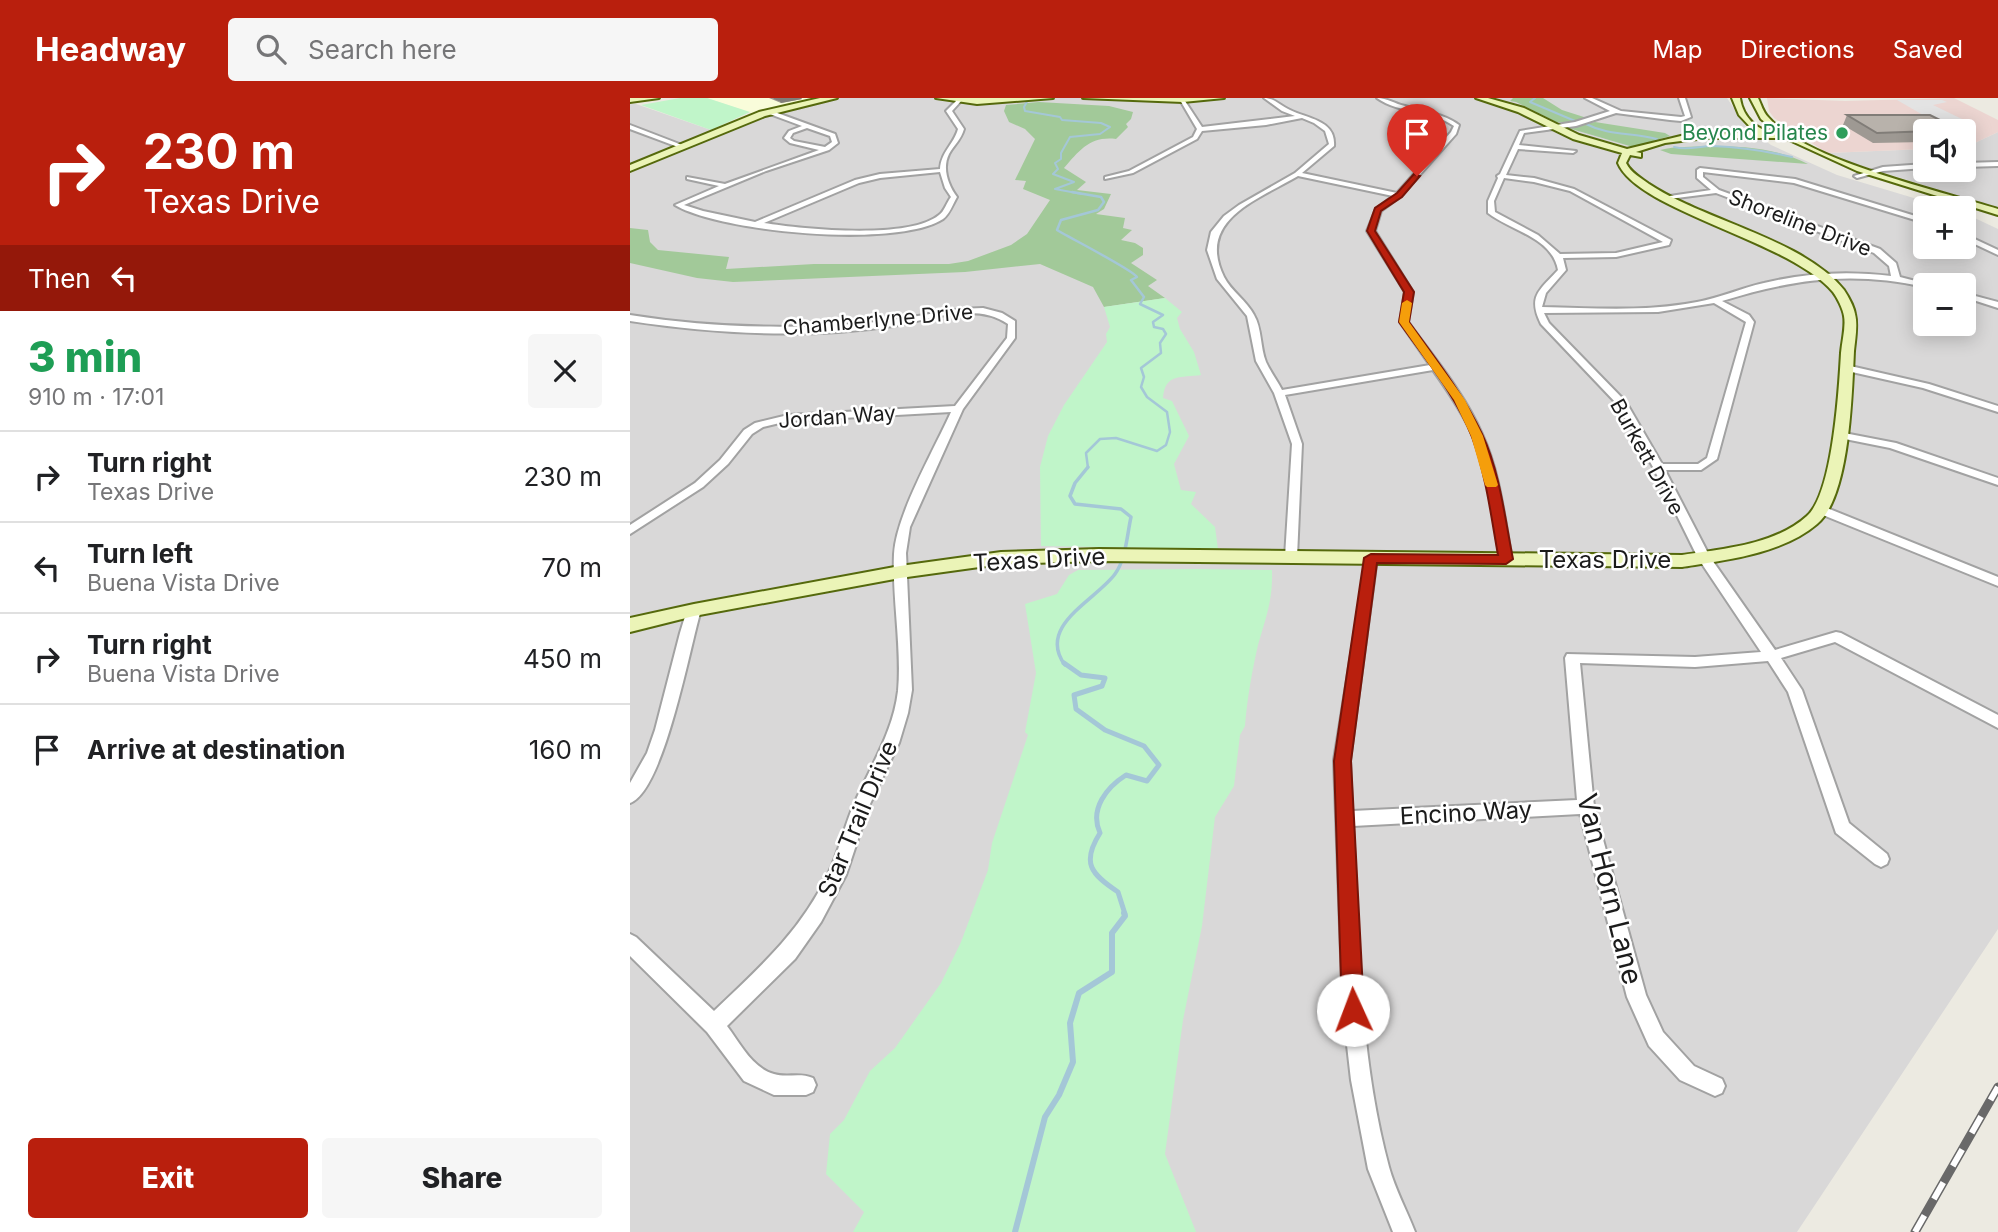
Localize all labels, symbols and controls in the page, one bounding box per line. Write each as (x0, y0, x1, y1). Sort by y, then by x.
search box (228, 18, 718, 81)
text: Headway (35, 29, 186, 69)
icon: search (252, 30, 290, 68)
text: Search here (308, 34, 457, 65)
text: Map (1653, 35, 1702, 64)
text: Directions (1740, 35, 1855, 64)
text: Saved (1893, 35, 1963, 64)
pin (1387, 104, 1447, 176)
icon: arrive (1398, 115, 1436, 153)
map controls (1913, 119, 1976, 336)
button: sound (1913, 119, 1976, 182)
place label: Beyond Pilates (1682, 120, 1828, 145)
text: 230 m (143, 122, 295, 181)
marker: Beyond Pilates (1834, 125, 1850, 141)
icon: right (28, 126, 119, 217)
text: Texas Drive (143, 182, 320, 221)
street label: Shoreline Drive (1725, 184, 1875, 261)
button: + (1913, 196, 1976, 259)
icon: left (105, 259, 143, 297)
text: Then (28, 263, 91, 294)
button: − (1913, 273, 1976, 336)
street label: Chamberlyne Drive (782, 299, 974, 340)
text: 3 min (28, 331, 142, 382)
button: close (528, 334, 602, 408)
text: 910 m · 17:01 (28, 383, 164, 411)
street label: Burkett Drive (1605, 394, 1690, 519)
street label: Jordan Way (777, 400, 897, 433)
text: Turn right (87, 447, 212, 478)
icon: right (28, 458, 66, 496)
text: 230 m (524, 461, 602, 492)
text: Texas Drive (87, 478, 214, 506)
text: Turn left (87, 538, 193, 569)
street label: Texas Drive (972, 542, 1106, 577)
street label: Texas Drive (1539, 545, 1671, 574)
icon: left (28, 549, 66, 587)
text: 70 m (541, 552, 602, 583)
text: Buena Vista Drive (87, 569, 280, 597)
text: Turn right (87, 629, 212, 660)
icon: right (28, 640, 66, 678)
text: 450 m (523, 643, 602, 674)
text: Buena Vista Drive (87, 660, 280, 688)
icon: arrive (28, 731, 66, 769)
text: Arrive at destination (87, 734, 346, 765)
text: 160 m (529, 734, 602, 765)
street label: Star Trail Drive (812, 736, 904, 901)
street label: Van Horn Lane (1570, 790, 1650, 988)
street label: Encino Way (1399, 795, 1533, 830)
position arrow (1316, 973, 1390, 1047)
button: Exit (28, 1138, 308, 1218)
button: Share (322, 1138, 602, 1218)

